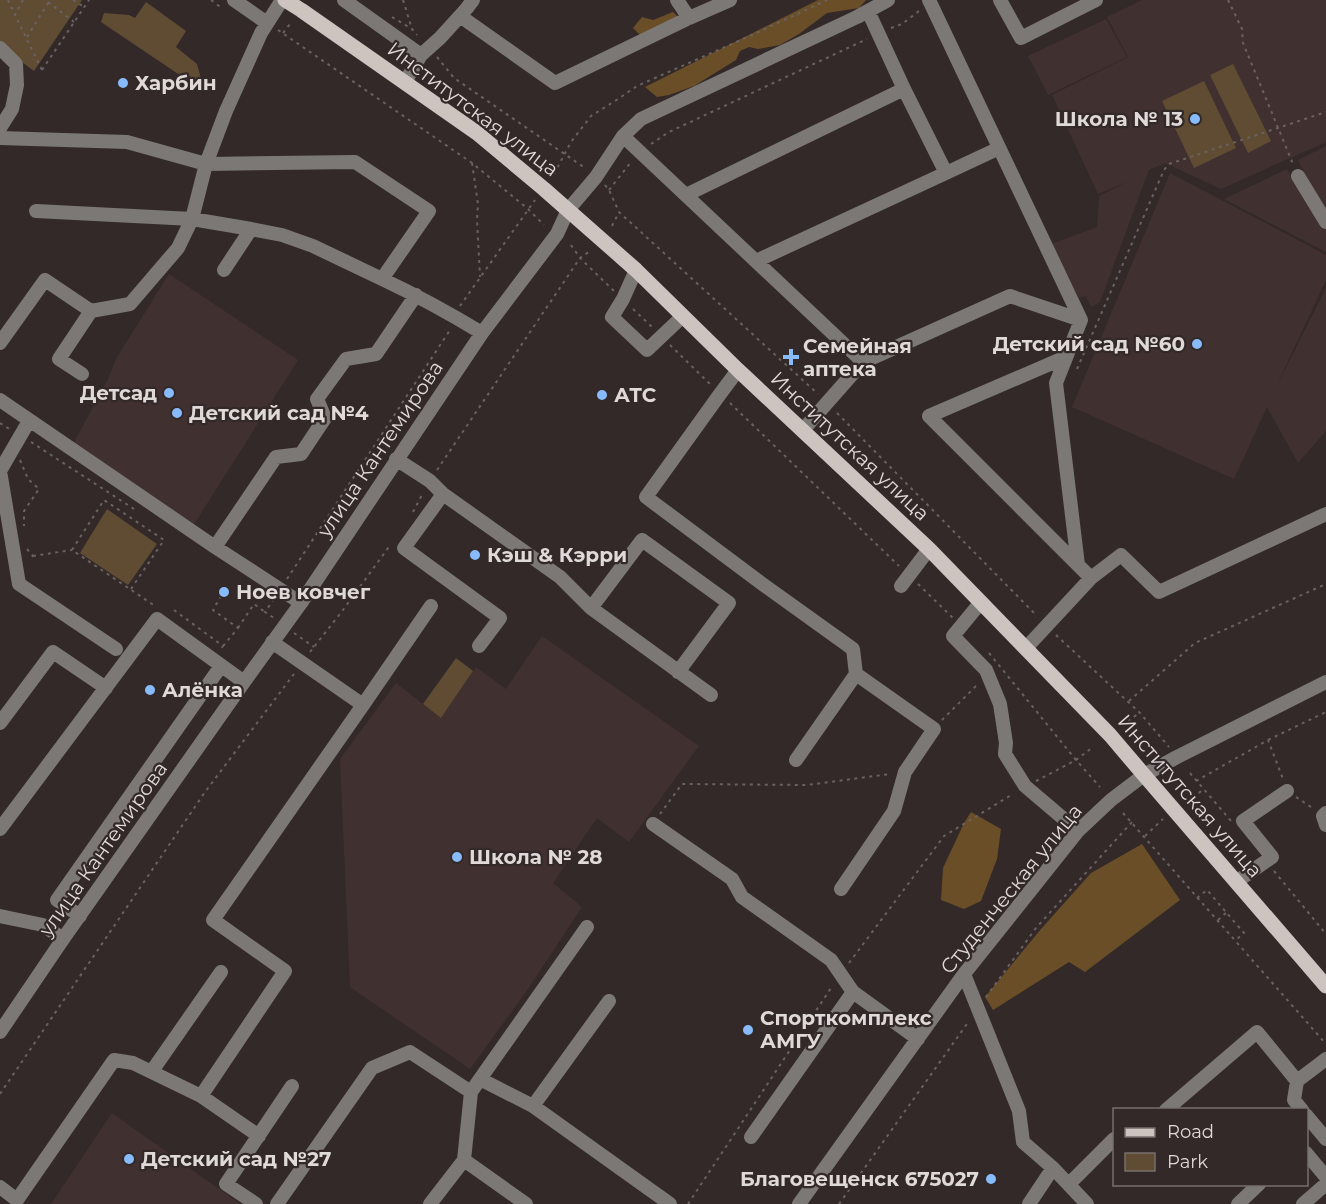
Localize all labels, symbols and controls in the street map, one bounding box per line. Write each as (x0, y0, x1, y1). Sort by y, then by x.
street label: Институтская улица (383, 37, 563, 181)
place label: Харбин (135, 71, 217, 95)
marker: Харбин (116, 76, 130, 90)
place label: Школа № 13 (1055, 107, 1183, 131)
marker: Школа № 13 (1188, 112, 1202, 126)
place label: Детский сад №60 (993, 332, 1185, 356)
place label: Семейная аптека (803, 334, 912, 381)
marker: Детский сад №60 (1190, 337, 1204, 351)
marker: Семейная аптека (784, 350, 798, 364)
street label: улица Кантемирова (311, 356, 448, 543)
street label: Институтская улица (766, 366, 934, 526)
place label: Детсад (80, 381, 157, 405)
place label: АТС (614, 383, 657, 407)
marker: Детсад (162, 386, 176, 400)
marker: АТС (595, 388, 609, 402)
place label: Детский сад №4 (189, 401, 369, 425)
marker: Детский сад №4 (170, 406, 184, 420)
place label: Кэш & Кэрри (487, 543, 627, 567)
marker: Кэш & Кэрри (468, 548, 482, 562)
place label: Ноев ковчег (236, 580, 371, 604)
marker: Ноев ковчег (217, 585, 231, 599)
place label: Алёнка (162, 678, 243, 702)
marker: Алёнка (143, 683, 157, 697)
street label: Институтская улица (1113, 710, 1267, 882)
street label: улица Кантемирова (33, 757, 172, 942)
street label: Студенческая улица (935, 799, 1087, 979)
place label: Школа № 28 (469, 845, 602, 869)
marker: Школа № 28 (450, 850, 464, 864)
place label: Спорткомплекс АМГУ (760, 1006, 932, 1053)
marker: Спорткомплекс АМГУ (741, 1023, 755, 1037)
legend (1113, 1108, 1308, 1186)
text: Road (1167, 1121, 1214, 1143)
place label: Детский сад №27 (141, 1147, 332, 1171)
text: Park (1167, 1151, 1208, 1173)
marker: Детский сад №27 (122, 1152, 136, 1166)
place label: Благовещенск 675027 (740, 1167, 979, 1191)
marker: Благовещенск 675027 (984, 1172, 998, 1186)

